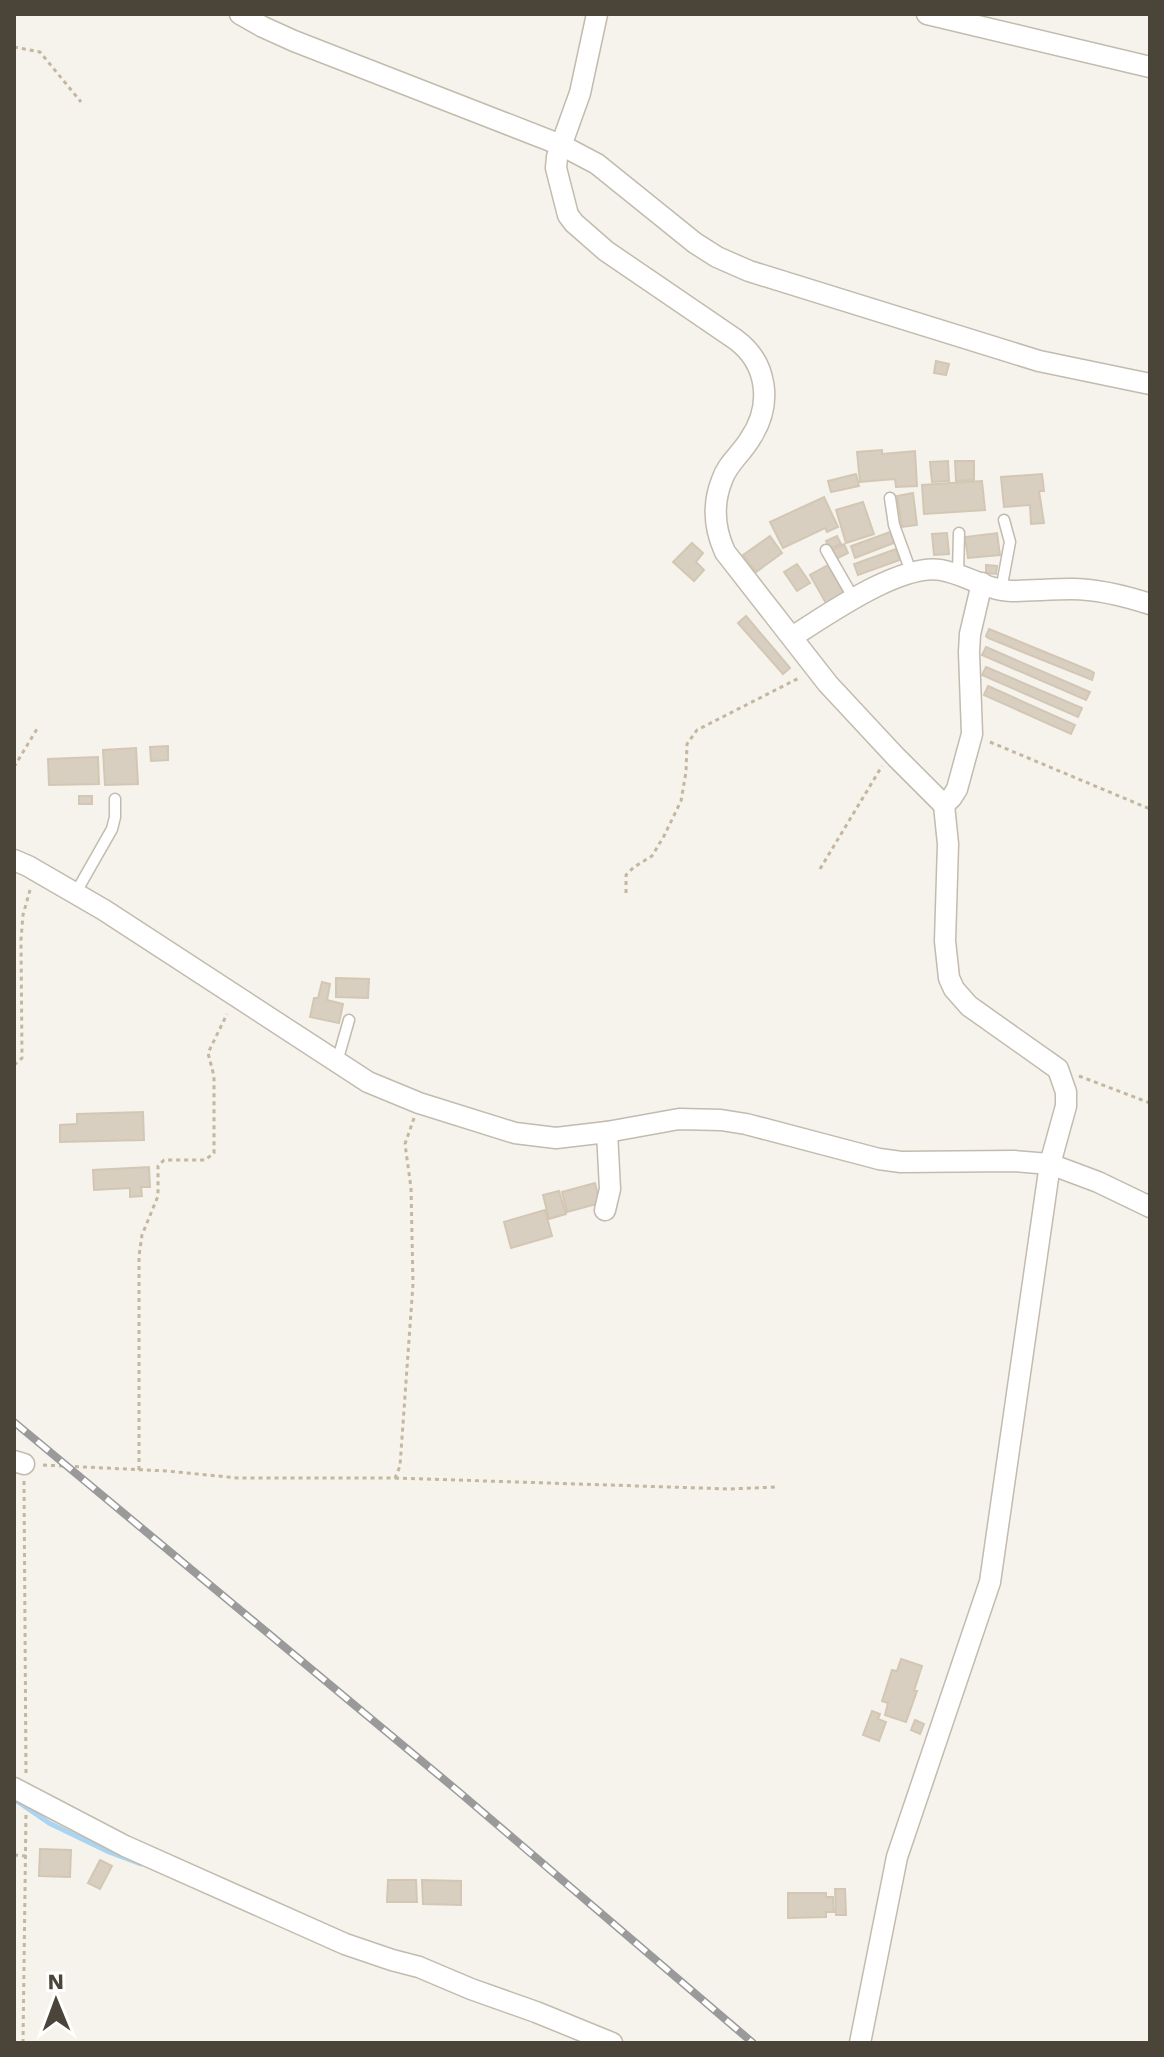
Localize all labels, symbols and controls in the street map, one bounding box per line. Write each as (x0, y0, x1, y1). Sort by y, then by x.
north arrow (16, 1961, 96, 2041)
text: N (47, 1969, 64, 1994)

